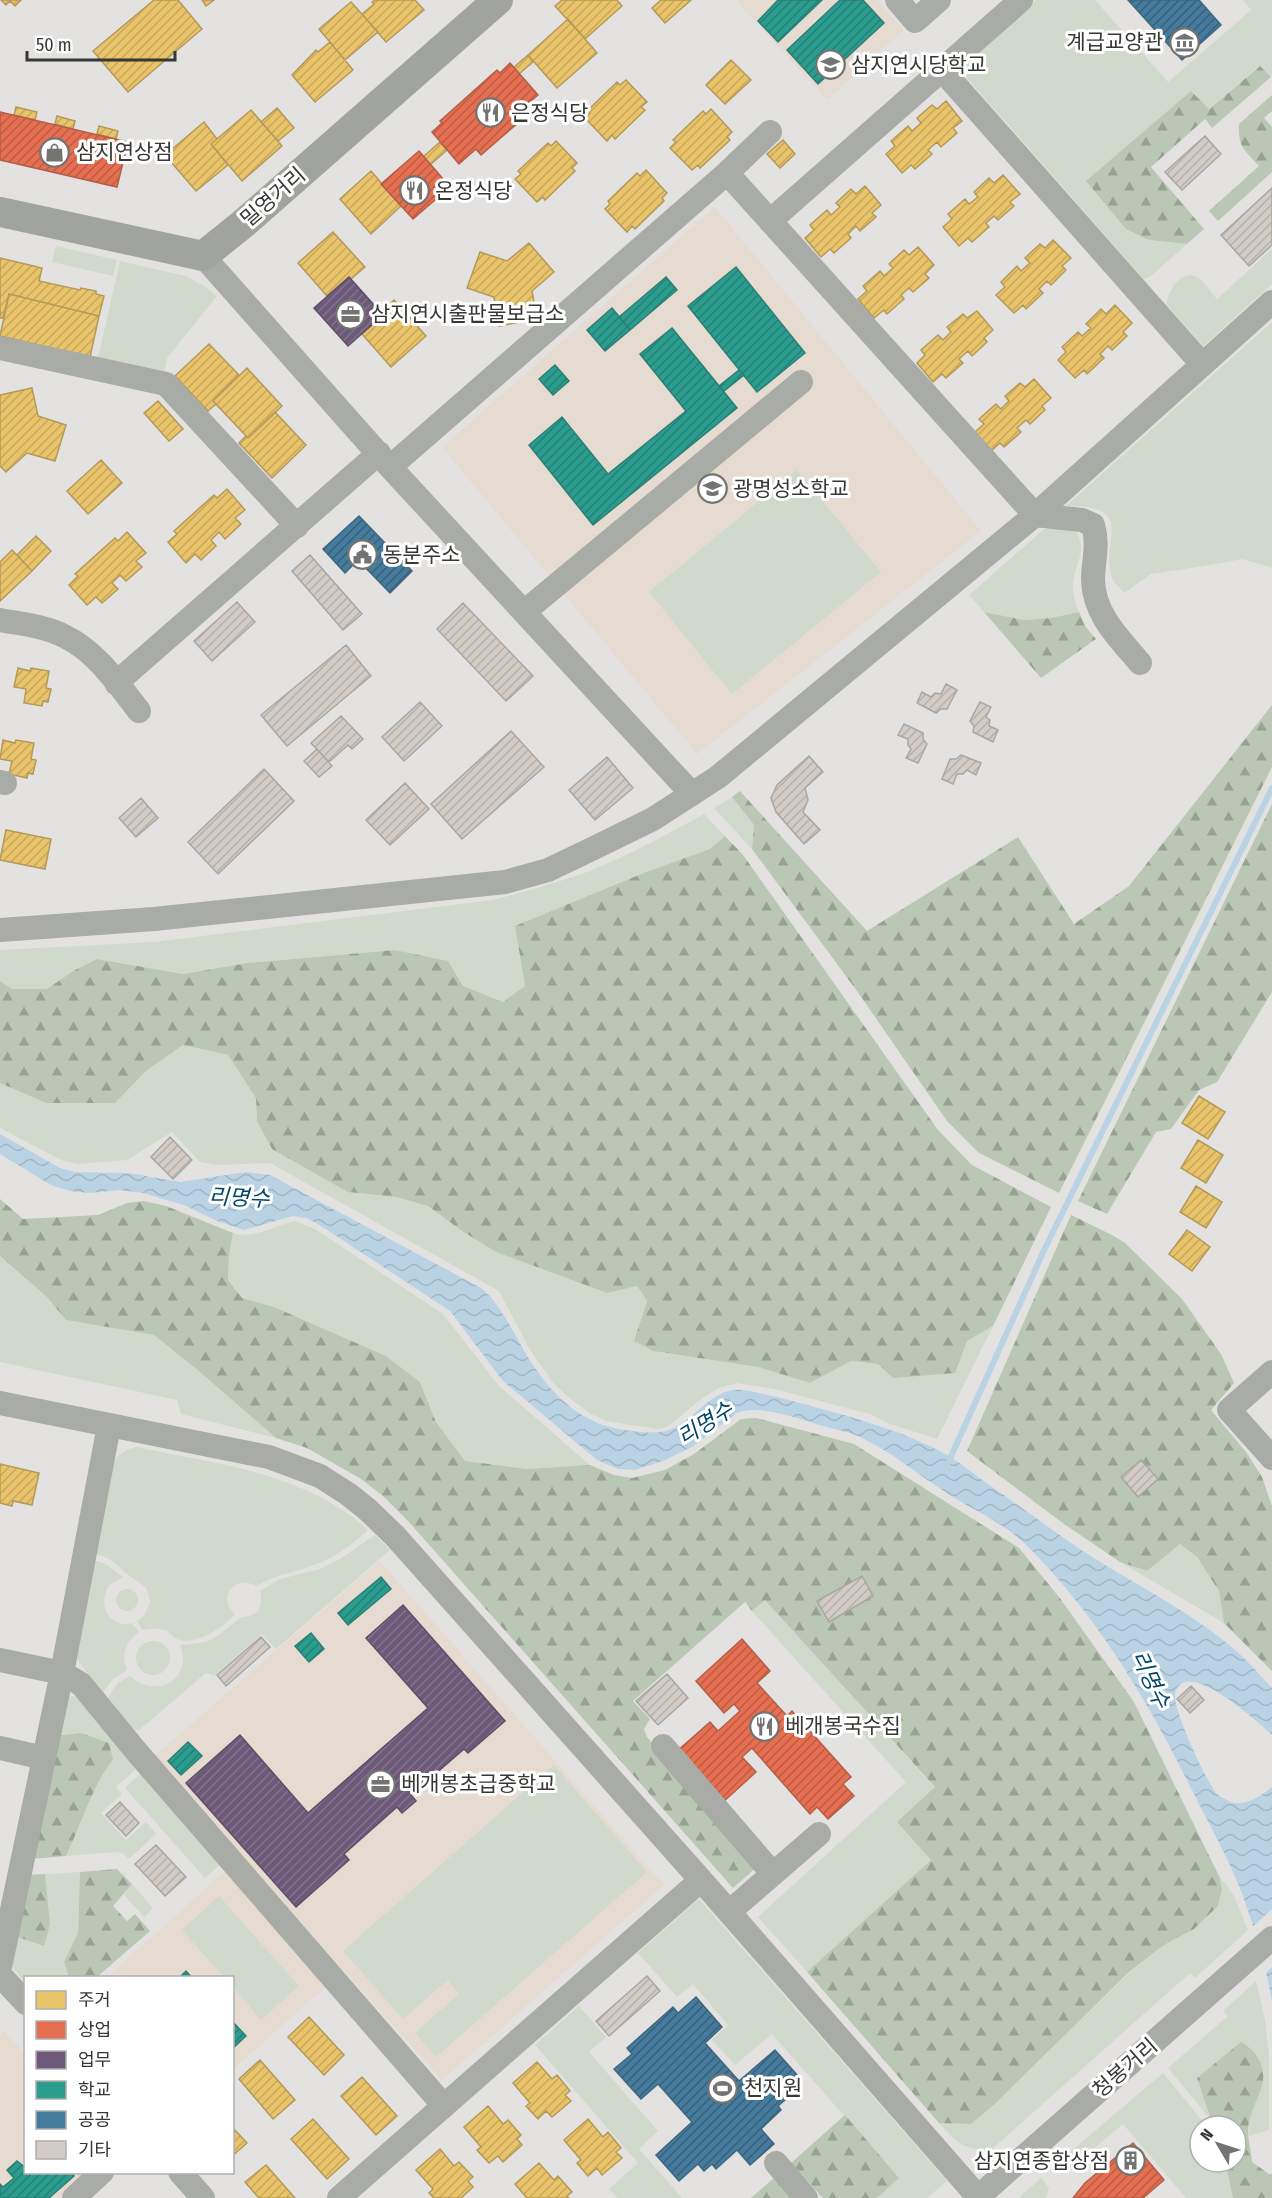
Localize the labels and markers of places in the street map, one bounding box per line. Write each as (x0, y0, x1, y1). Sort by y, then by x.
museum icon: 계급교양관 (1168, 26, 1200, 58)
place label: 계급교양관 (1066, 29, 1163, 55)
school or university icon: 삼지연시당학교 (814, 49, 846, 81)
place label: 삼지연시당학교 (851, 52, 986, 78)
restaurant icon: 은정식당 (474, 97, 506, 129)
place label: 은정식당 (511, 100, 588, 126)
shop icon: 삼지연상점 (39, 136, 71, 168)
place label: 삼지연상점 (76, 139, 173, 165)
restaurant icon: 온정식당 (398, 175, 430, 207)
place label: 온정식당 (435, 178, 512, 204)
office icon: 삼지연시출판물보급소 (334, 298, 366, 330)
place label: 삼지연시출판물보급소 (371, 301, 564, 327)
school or university icon: 광명성소학교 (696, 473, 728, 505)
place label: 광명성소학교 (733, 476, 849, 502)
public building icon: 동분주소 (346, 539, 378, 571)
place label: 동분주소 (383, 542, 460, 568)
restaurant icon: 베개봉국수집 (748, 1710, 780, 1742)
place label: 베개봉국수집 (785, 1713, 901, 1739)
office icon: 베개봉초급중학교 (364, 1768, 396, 1800)
place label: 베개봉초급중학교 (401, 1771, 556, 1797)
sports icon: 천지원 (707, 2072, 739, 2104)
place label: 천지원 (744, 2075, 802, 2101)
building icon: 삼지연종합상점 (1114, 2145, 1146, 2177)
place label: 삼지연종합상점 (974, 2148, 1109, 2174)

